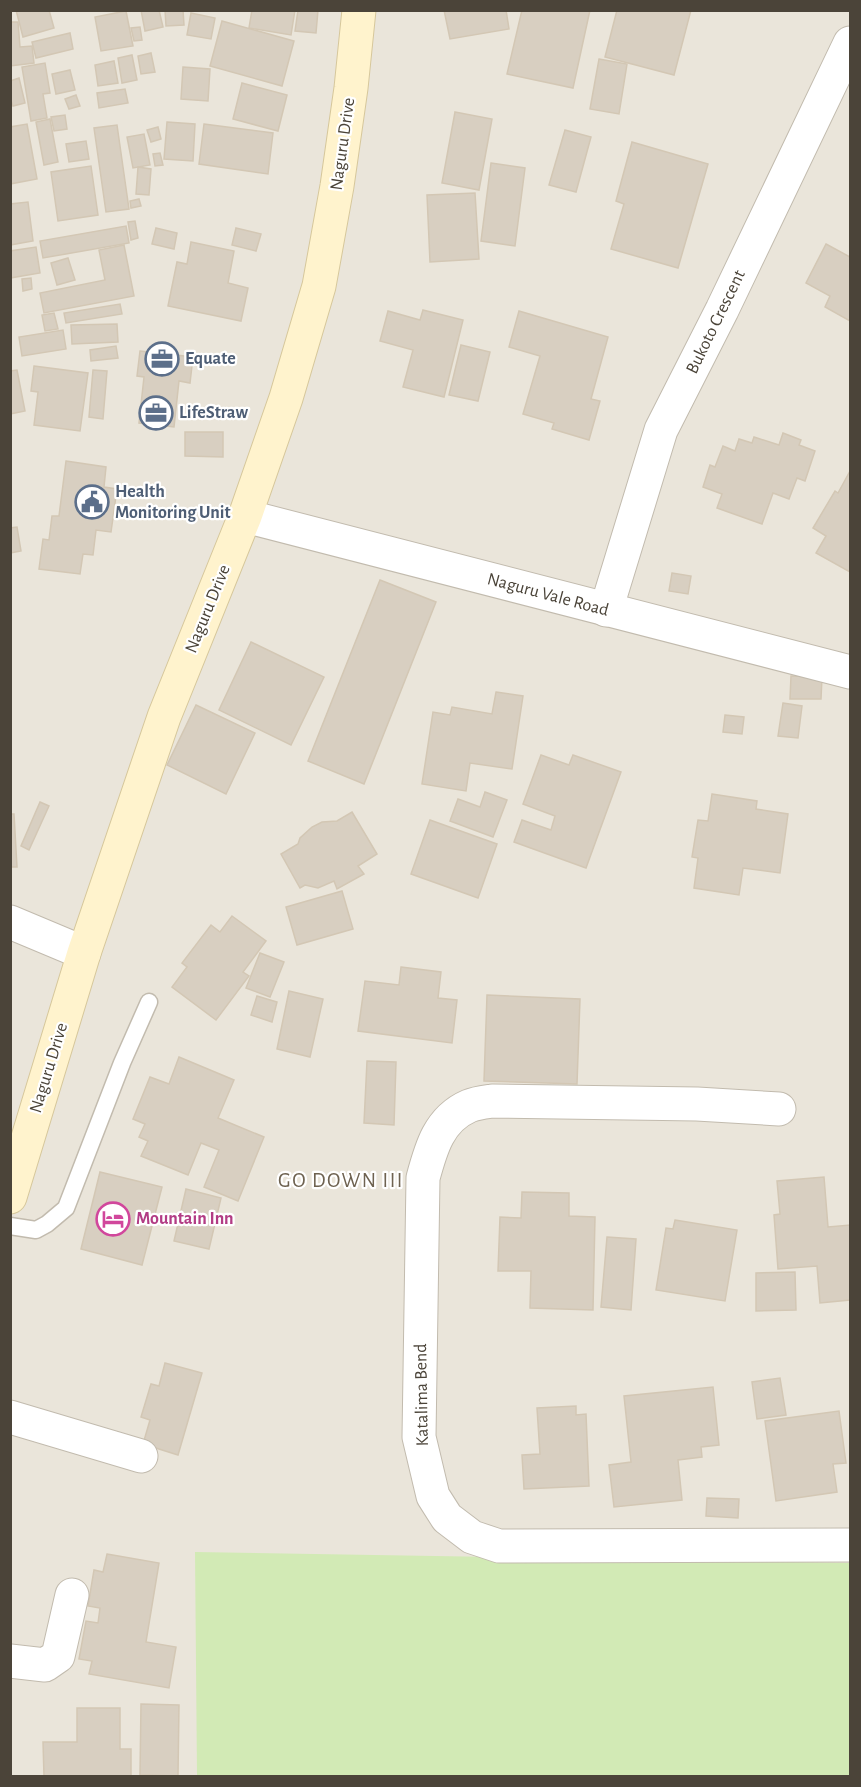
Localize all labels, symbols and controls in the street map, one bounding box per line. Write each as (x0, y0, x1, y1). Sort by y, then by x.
street label: Naguru Drive (328, 96, 358, 192)
street label: Bukoto Crescent (683, 267, 749, 377)
office icon: Equate (144, 341, 180, 377)
place label: Equate (185, 350, 236, 368)
office icon: LifeStraw (138, 395, 174, 431)
place label: LifeStraw (179, 404, 248, 422)
place label: Health Monitoring Unit (115, 483, 231, 522)
public building icon: Health Monitoring Unit (74, 484, 110, 520)
street label: Naguru Drive (182, 562, 234, 656)
street label: Naguru Vale Road (485, 570, 611, 620)
street label: Naguru Drive (27, 1021, 71, 1115)
district label: GO DOWN III (278, 1170, 404, 1191)
hotel icon: Mountain Inn (95, 1201, 131, 1237)
place label: Mountain Inn (136, 1210, 234, 1228)
street label: Katalima Bend (412, 1343, 432, 1447)

